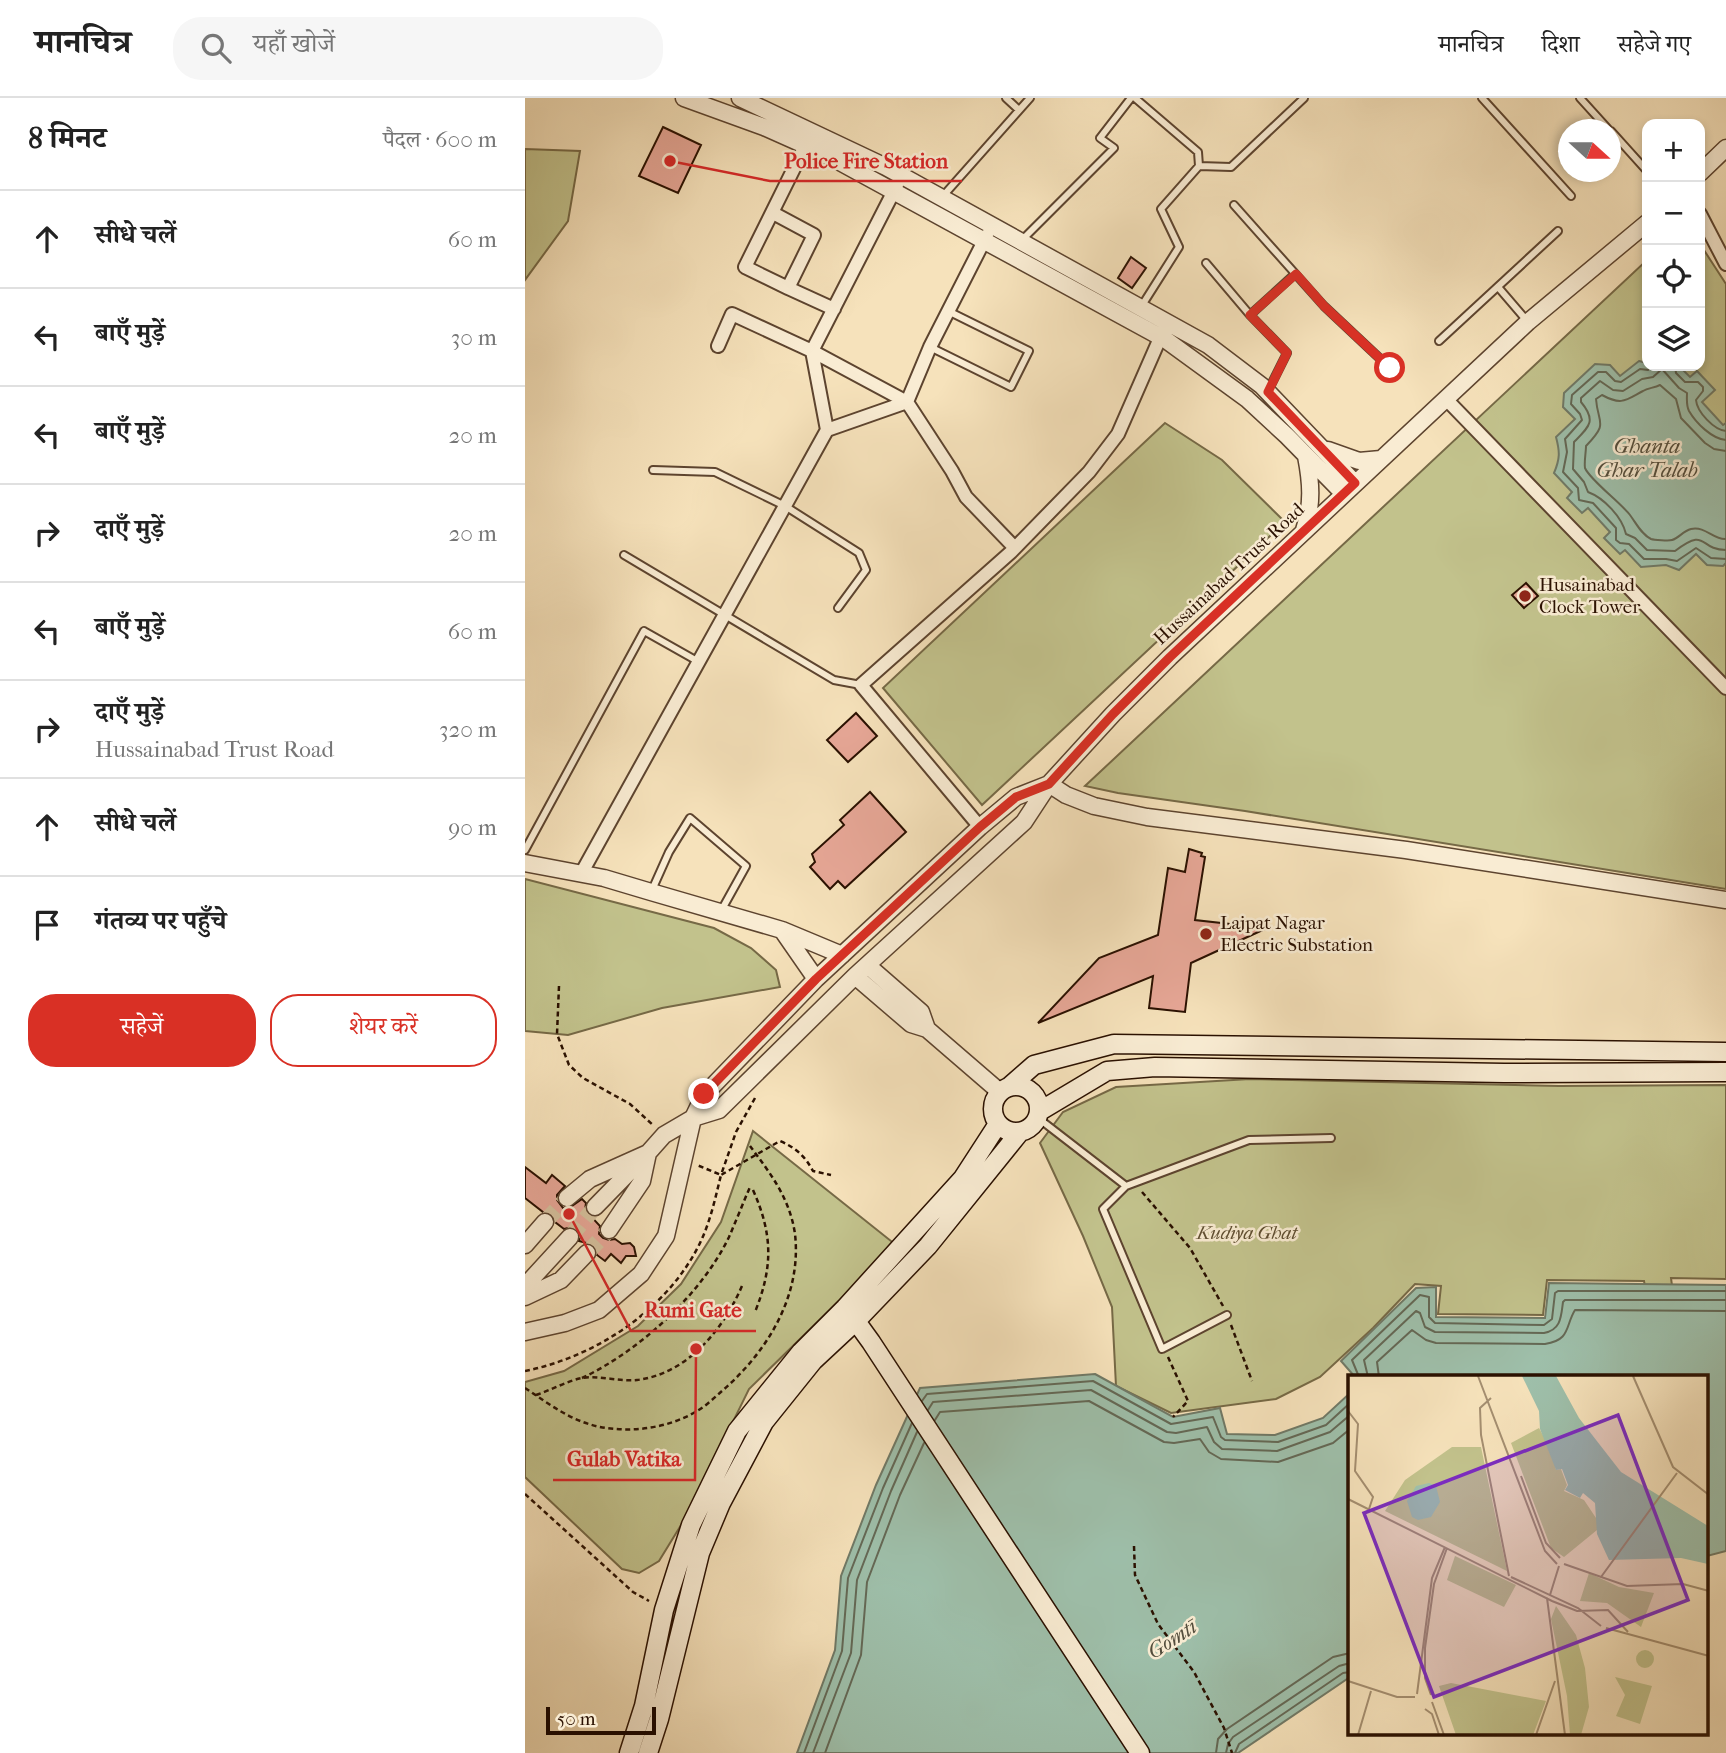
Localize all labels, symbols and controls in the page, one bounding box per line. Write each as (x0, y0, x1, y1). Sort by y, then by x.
search box (173, 17, 663, 80)
text: मानचित्र (35, 23, 131, 62)
text: यहाँ खोजें (253, 28, 335, 59)
icon: search (197, 29, 235, 67)
text: मानचित्र (1438, 30, 1503, 58)
text: दिशा (1541, 30, 1580, 58)
text: सहेजे गए (1618, 30, 1691, 58)
north arrow (1558, 119, 1621, 182)
map controls (1642, 119, 1705, 371)
button: + (1642, 119, 1705, 182)
text: 8 मिनट (28, 121, 106, 156)
text: पैदल · 600 m (383, 126, 497, 153)
callout: Police Fire Station (770, 139, 962, 181)
text: Police Fire Station (784, 149, 949, 173)
button: − (1642, 182, 1705, 245)
text: सीधे चलें (95, 219, 176, 250)
icon: ahead (28, 220, 66, 258)
text: 60 m (448, 226, 497, 253)
button: locate (1642, 245, 1705, 308)
button: layers (1642, 308, 1705, 371)
text: बाएँ मुड़ें (95, 317, 165, 348)
icon: left (28, 318, 66, 356)
text: 30 m (451, 324, 497, 351)
route start (1374, 352, 1405, 383)
text: बाएँ मुड़ें (95, 415, 165, 446)
icon: left (28, 416, 66, 454)
text: 20 m (448, 422, 497, 449)
water label: Ghanta Ghar Talab (1596, 434, 1698, 482)
street label: Hussainabad Trust Road (1149, 498, 1309, 649)
text: दाएँ मुड़ें (95, 513, 164, 544)
icon: right (28, 514, 66, 552)
text: 20 m (448, 520, 497, 547)
place label: Husainabad Clock Tower (1539, 574, 1641, 618)
marker: Husainabad Clock Tower (1517, 588, 1533, 604)
text: बाएँ मुड़ें (95, 611, 165, 642)
icon: left (28, 612, 66, 650)
text: 60 m (448, 618, 497, 645)
text: दाएँ मुड़ें (95, 696, 164, 727)
icon: right (28, 710, 66, 748)
text: 320 m (439, 716, 497, 743)
text: Hussainabad Trust Road (95, 736, 334, 763)
text: सीधे चलें (95, 807, 176, 838)
icon: ahead (28, 808, 66, 846)
text: 90 m (448, 814, 497, 841)
text: गंतव्य पर पहुँचे (95, 905, 226, 936)
icon: arrive (28, 906, 66, 944)
place label: Lajpat Nagar Electric Substation (1220, 912, 1373, 956)
marker: Lajpat Nagar Electric Substation (1198, 926, 1214, 942)
button: सहेजें (28, 994, 256, 1067)
button: शेयर करें (270, 994, 497, 1067)
route end (688, 1078, 719, 1109)
park label: Kudiya Ghat (1195, 1222, 1298, 1244)
callout: Rumi Gate (631, 1289, 756, 1331)
text: Rumi Gate (644, 1298, 742, 1322)
inset map (1348, 1375, 1709, 1736)
callout: Gulab Vatika (553, 1438, 695, 1480)
text: Gulab Vatika (567, 1447, 682, 1471)
water label: Gomtī (1143, 1613, 1203, 1664)
scale bar (546, 1704, 656, 1736)
text: 50 m (557, 1708, 596, 1730)

